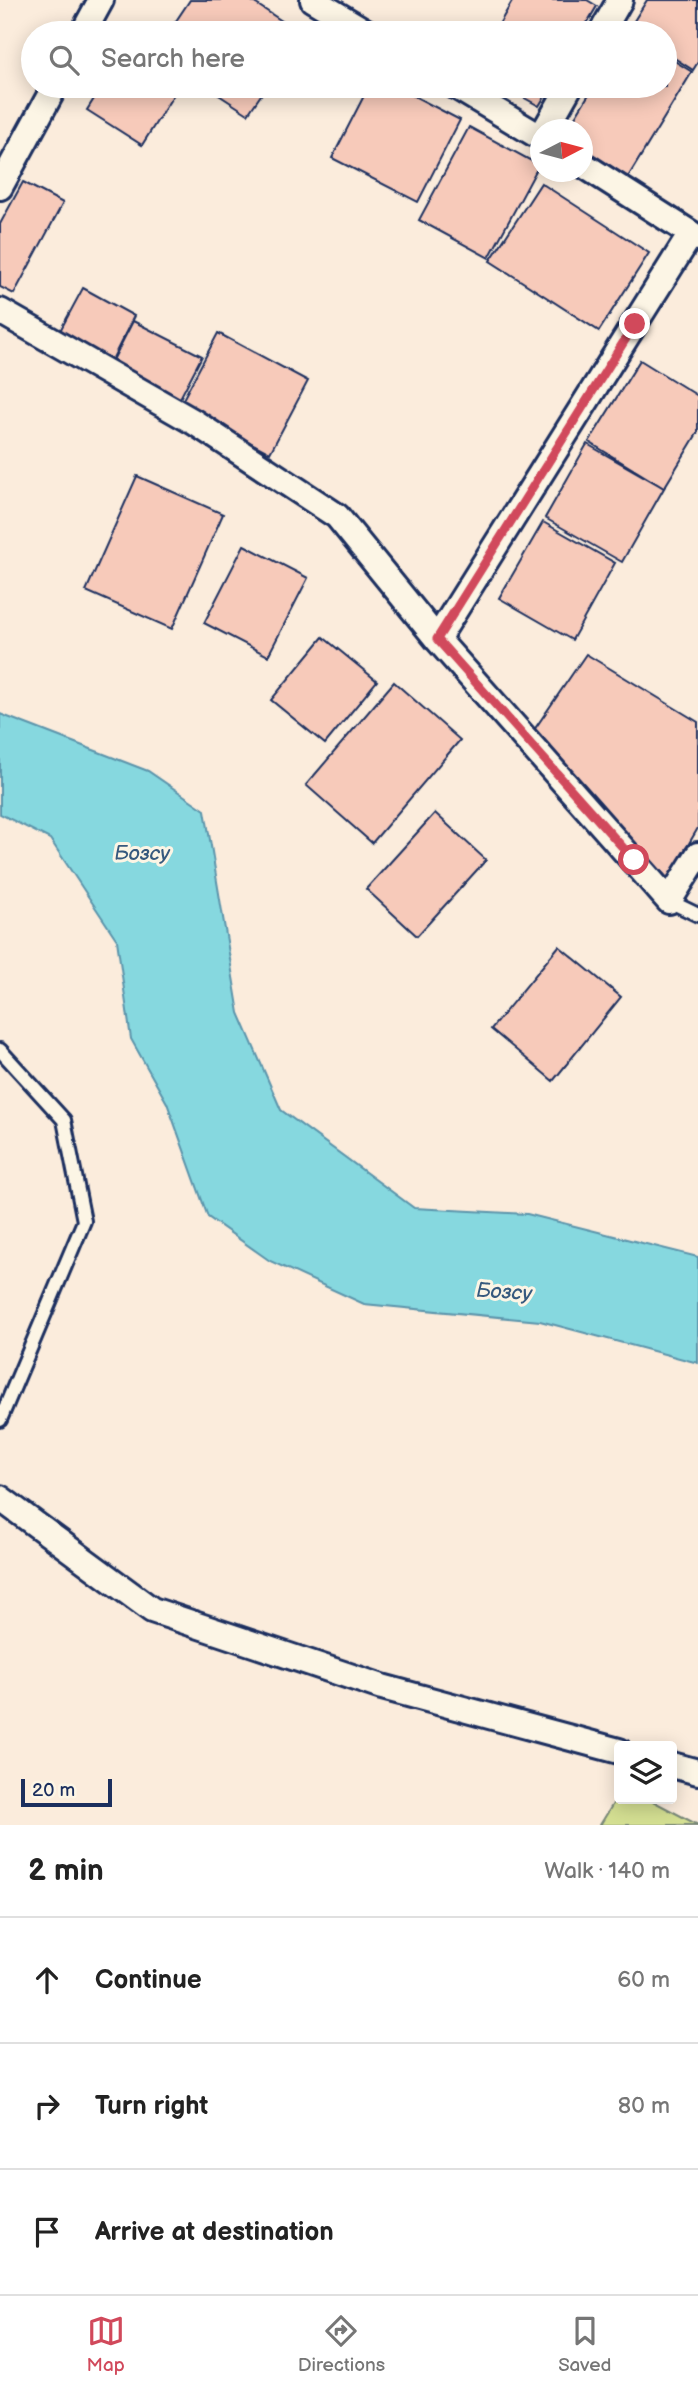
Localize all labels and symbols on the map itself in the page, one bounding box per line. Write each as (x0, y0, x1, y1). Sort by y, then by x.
north arrow (530, 119, 593, 182)
route end (619, 308, 650, 339)
water label: Бозсу (114, 841, 171, 866)
route start (618, 844, 649, 875)
water label: Бозсу (475, 1278, 534, 1307)
scale bar (21, 1776, 112, 1808)

